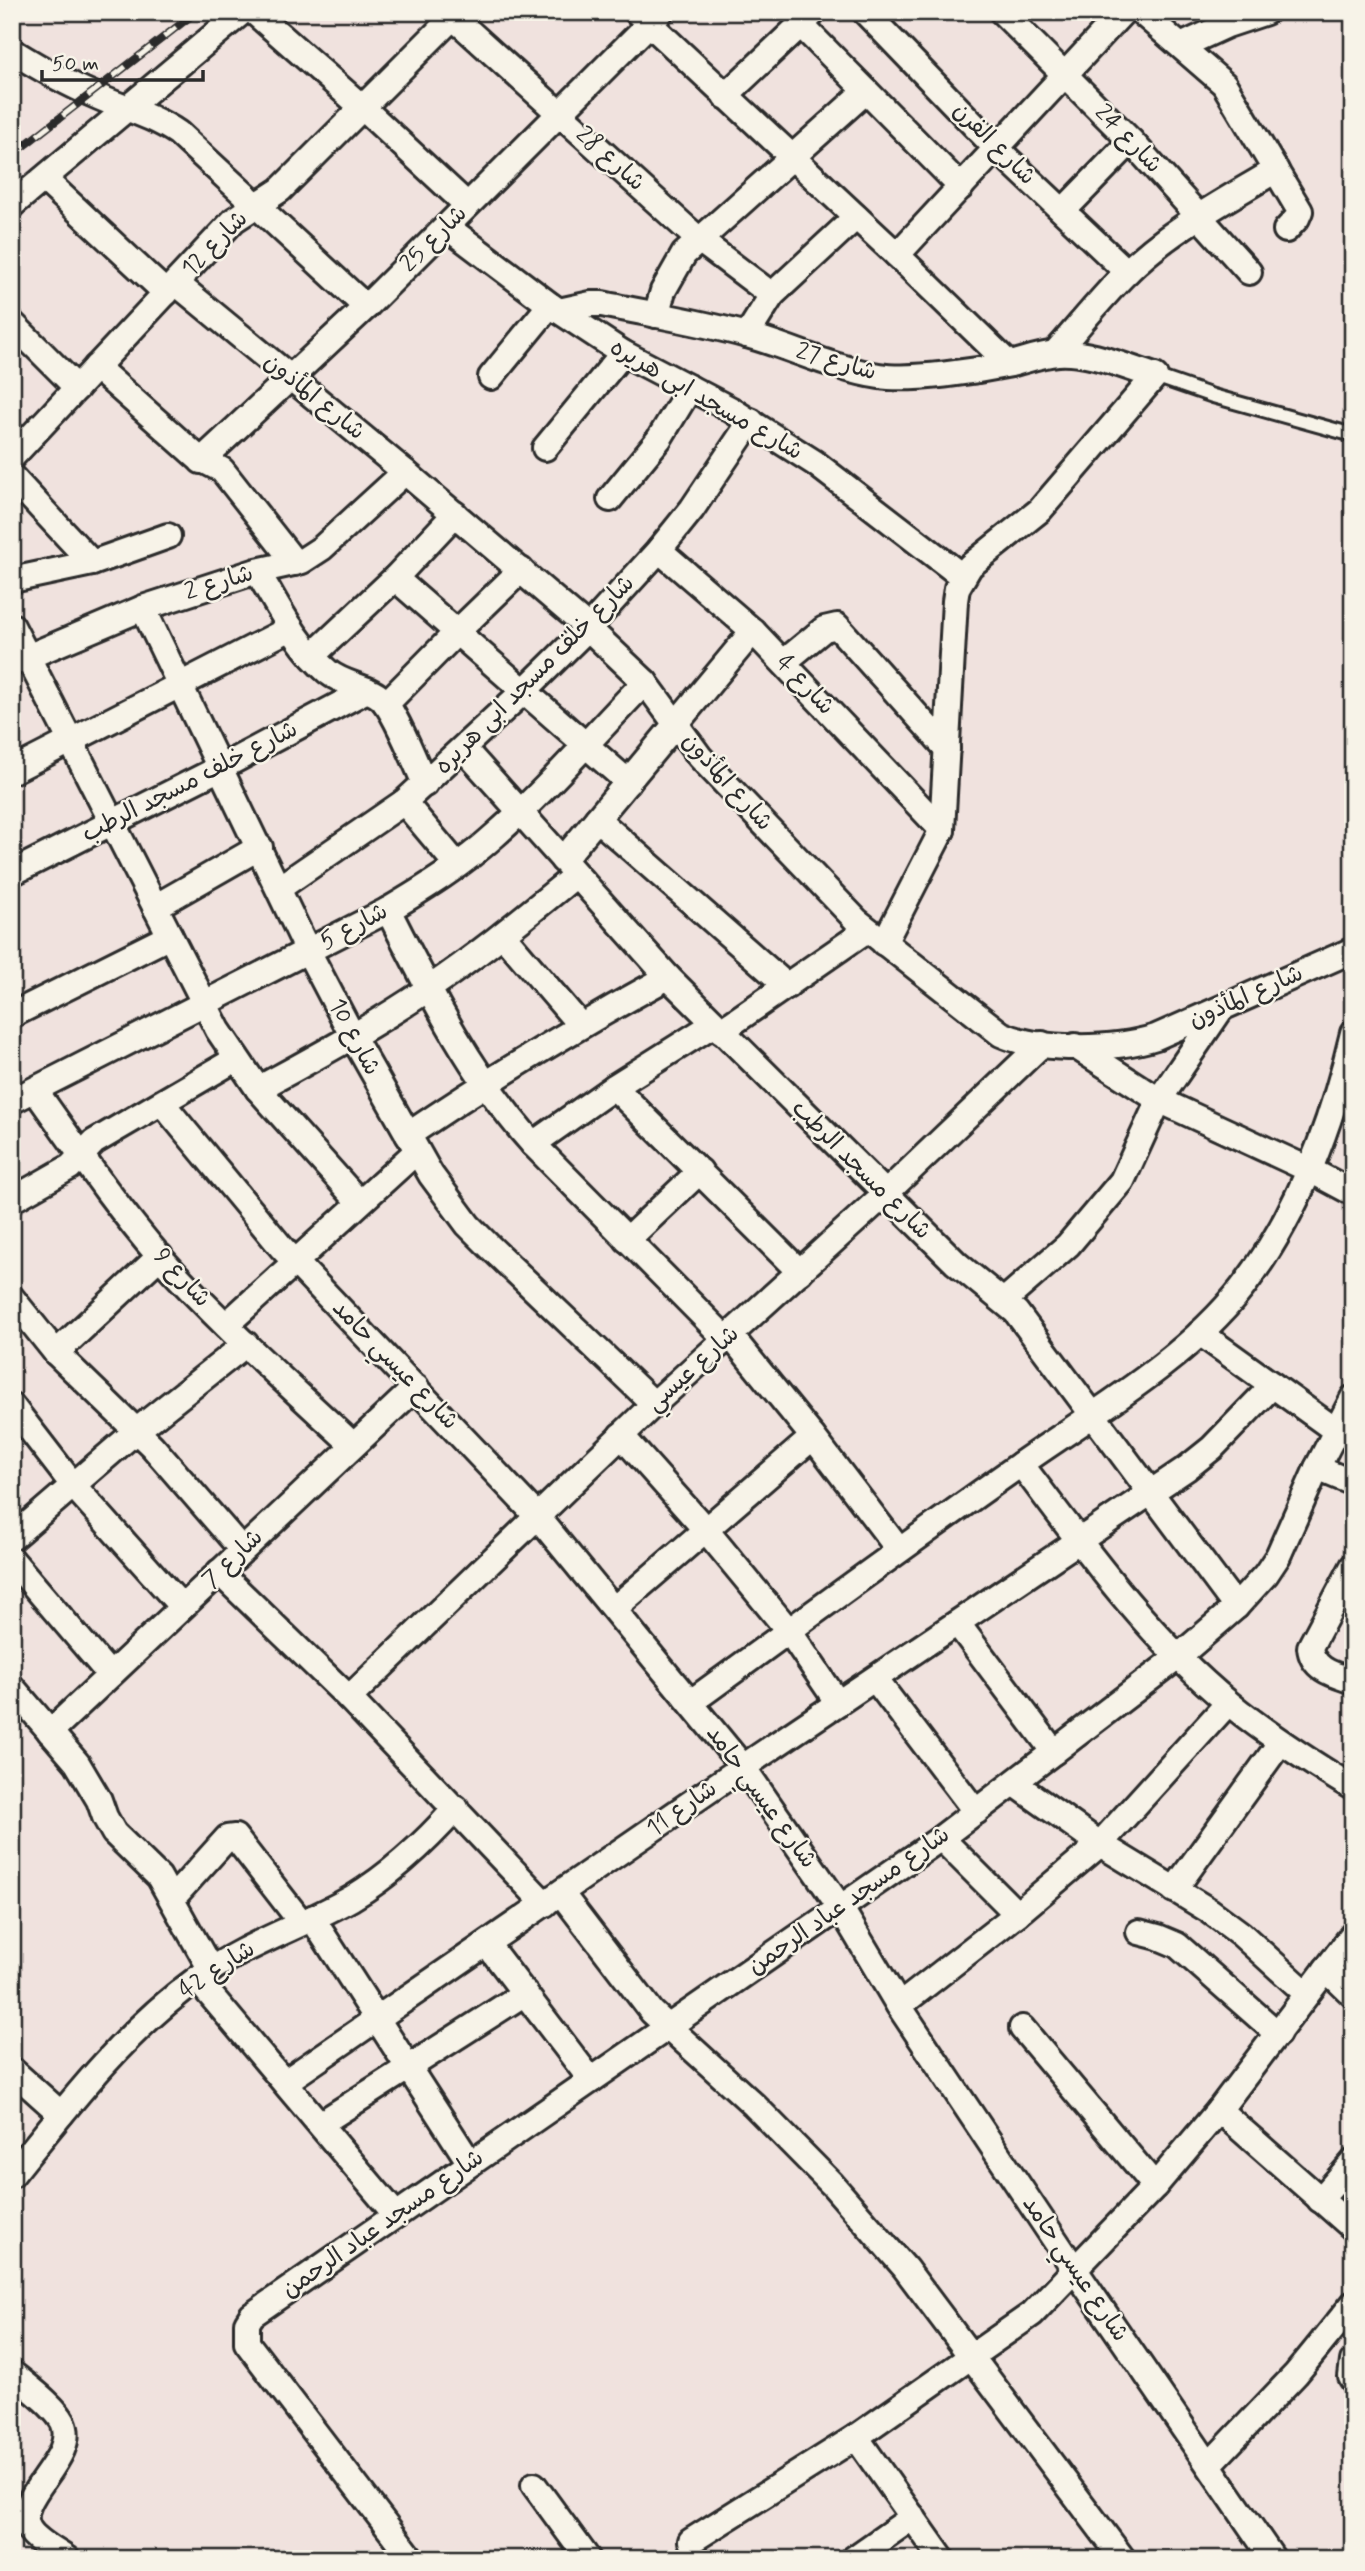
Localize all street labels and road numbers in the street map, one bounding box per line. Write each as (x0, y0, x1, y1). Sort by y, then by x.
street label: شارع الفرن (946, 96, 1042, 192)
street label: شارع 24 (1087, 98, 1169, 180)
street label: شارع 28 (569, 120, 651, 198)
street label: شارع 25 (394, 199, 474, 279)
street label: شارع 12 (175, 204, 255, 284)
street label: شارع مسجد ابى هريره (604, 332, 808, 468)
street label: شارع 27 (792, 336, 880, 388)
street label: شارع المأذون (257, 347, 371, 447)
street label: شارع 2 (181, 558, 257, 608)
street label: شارع خلف مسجد ابى هريره (429, 569, 641, 781)
street label: شارع 4 (769, 648, 841, 722)
street label: شارع خلف مسجد الرطب (77, 714, 303, 850)
street label: شارع المأذون (675, 726, 779, 838)
street label: شارع 5 (315, 896, 393, 958)
street label: شارع المأذون (1184, 958, 1308, 1036)
street label: شارع 10 (321, 993, 387, 1081)
street label: شارع مسجد الرطب (784, 1093, 938, 1247)
street label: شارع 9 (147, 1242, 217, 1314)
street label: شارع عيسي حامد (322, 1293, 465, 1440)
street label: شارع عيسي (640, 1319, 749, 1422)
street label: شارع 7 (196, 1522, 270, 1596)
street label: شارع عيسي حامد (695, 1719, 823, 1877)
street label: شارع 11 (641, 1774, 723, 1844)
street label: شارع مسجد عباد الرحمن (742, 1820, 956, 1982)
street label: شارع 42 (173, 1934, 261, 2006)
street label: شارع مسجد عباد الرحمن (276, 2143, 490, 2305)
street label: شارع عيسي حامد (1011, 2190, 1135, 2350)

